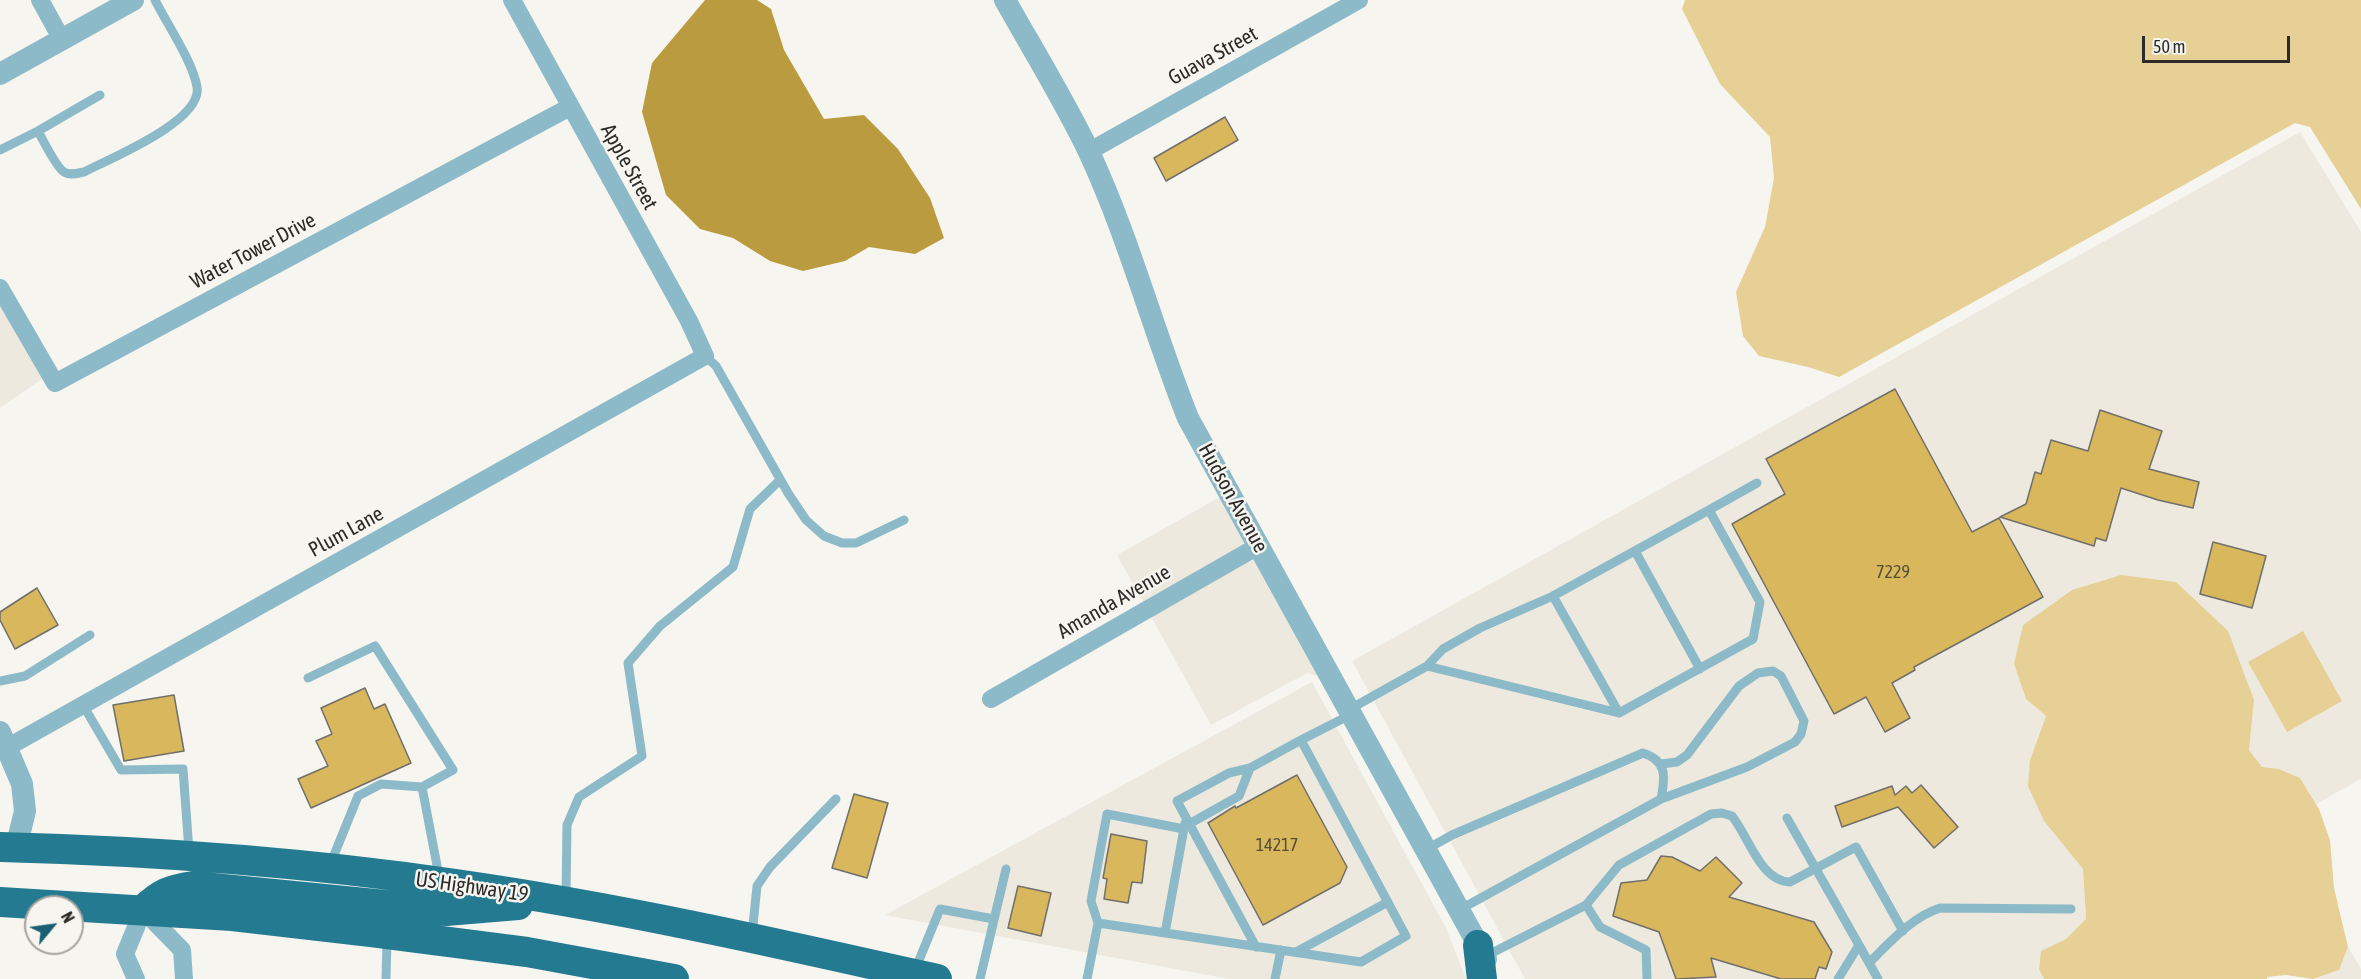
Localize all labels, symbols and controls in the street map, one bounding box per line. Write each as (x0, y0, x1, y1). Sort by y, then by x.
street label: Guava Street (1164, 21, 1262, 91)
scale bar (2145, 24, 2294, 62)
text: 50 m (2153, 36, 2185, 57)
street label: Apple Street (595, 120, 663, 214)
street label: Water Tower Drive (186, 207, 320, 295)
street label: Hudson Avenue (1193, 439, 1273, 557)
street label: Plum Lane (304, 501, 388, 563)
street label: Amanda Avenue (1053, 560, 1175, 644)
house number: 7229 (1876, 561, 1910, 583)
house number: 14217 (1256, 834, 1298, 856)
street label: US Highway 19 (414, 867, 530, 907)
north arrow (24, 895, 84, 955)
text: N (58, 909, 78, 926)

